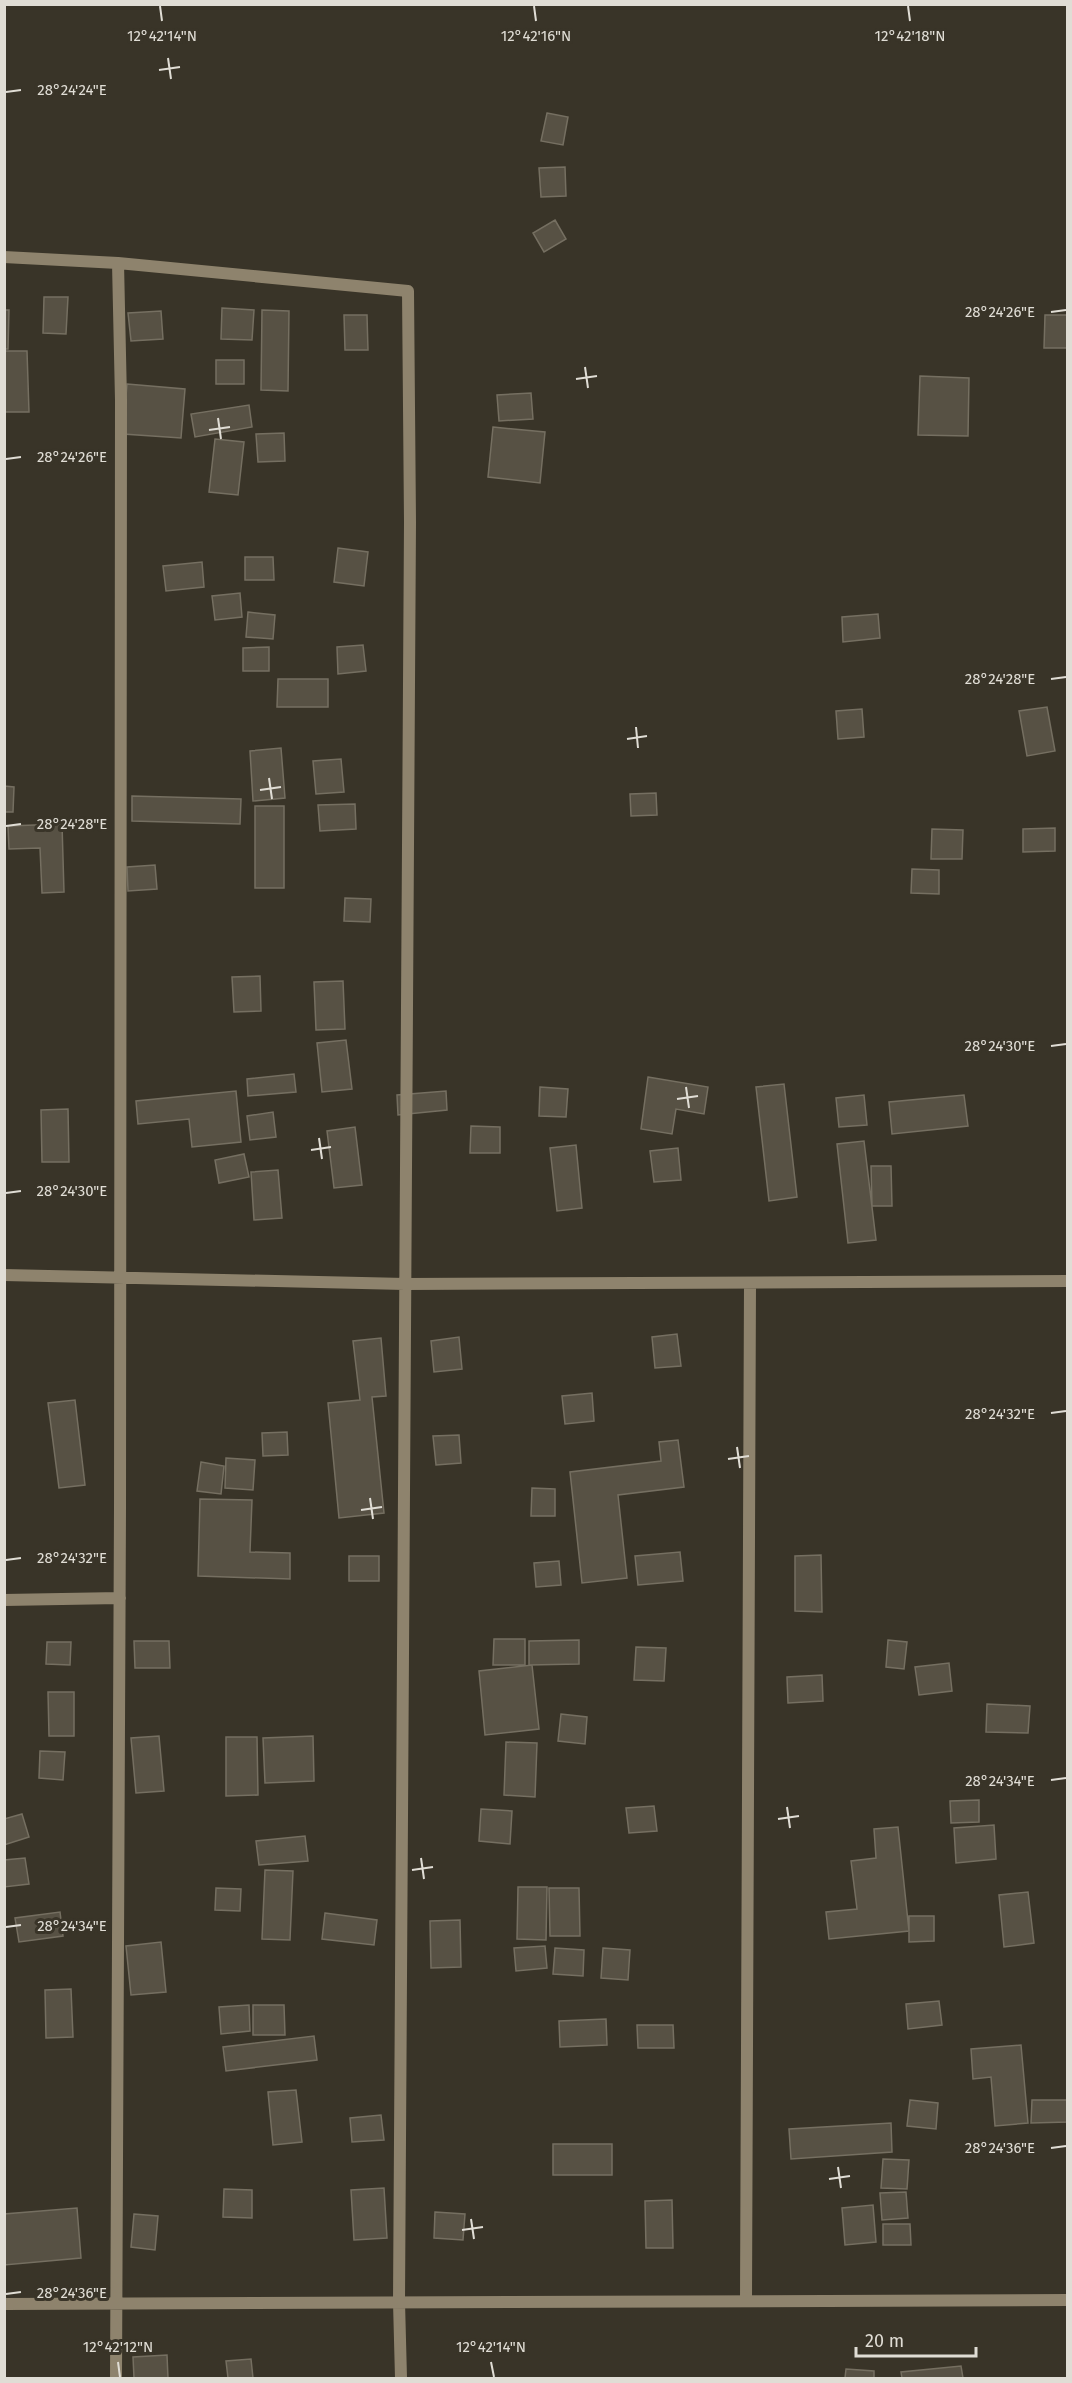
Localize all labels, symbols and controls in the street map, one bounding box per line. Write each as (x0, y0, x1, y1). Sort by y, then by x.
text: 12°42'14"N (127, 27, 197, 45)
text: 12°42'16"N (501, 27, 571, 45)
text: 12°42'18"N (875, 27, 945, 45)
text: 28°24'24"E (37, 81, 107, 99)
text: 28°24'26"E (965, 303, 1035, 321)
text: 28°24'26"E (37, 448, 107, 466)
text: 28°24'28"E (965, 670, 1035, 688)
text: 28°24'28"E (37, 815, 107, 833)
text: 28°24'30"E (965, 1037, 1035, 1055)
text: 28°24'30"E (37, 1182, 107, 1200)
text: 28°24'32"E (965, 1405, 1035, 1423)
text: 28°24'32"E (37, 1549, 107, 1567)
text: 28°24'34"E (965, 1772, 1035, 1790)
text: 28°24'34"E (37, 1917, 107, 1935)
text: 28°24'36"E (965, 2139, 1035, 2157)
text: 28°24'36"E (37, 2284, 107, 2302)
scale bar (856, 2320, 976, 2358)
text: 20 m (865, 2330, 904, 2352)
text: 12°42'12"N (83, 2338, 153, 2356)
text: 12°42'14"N (456, 2338, 526, 2356)

